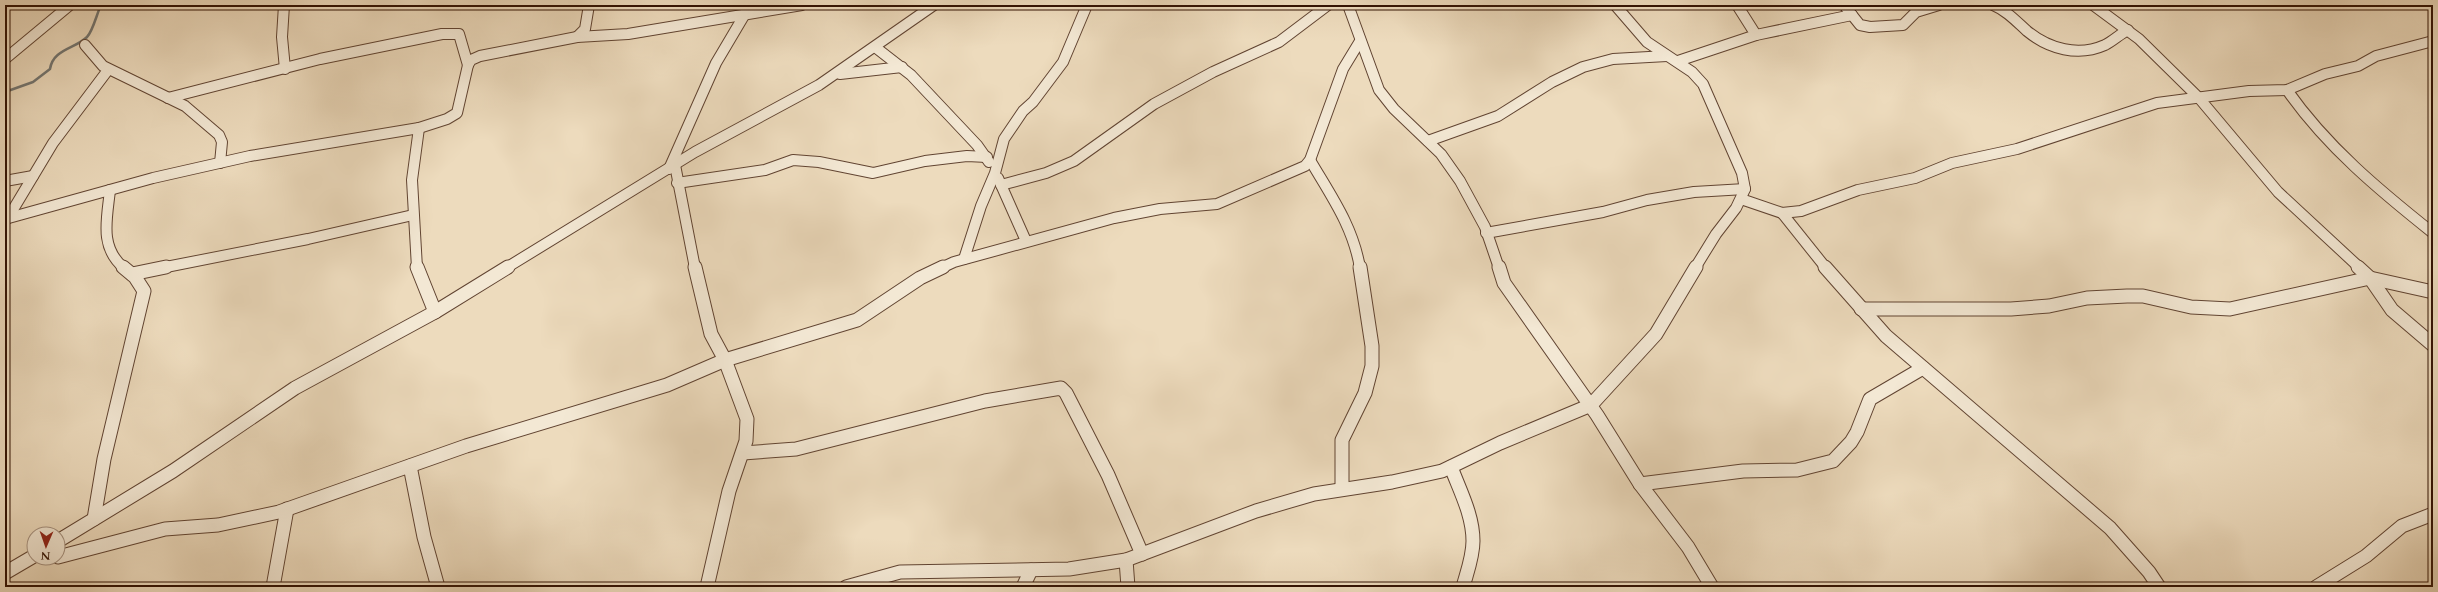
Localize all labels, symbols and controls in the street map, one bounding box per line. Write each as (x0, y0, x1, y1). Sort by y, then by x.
north arrow (26, 526, 66, 566)
text: N (40, 548, 51, 563)

